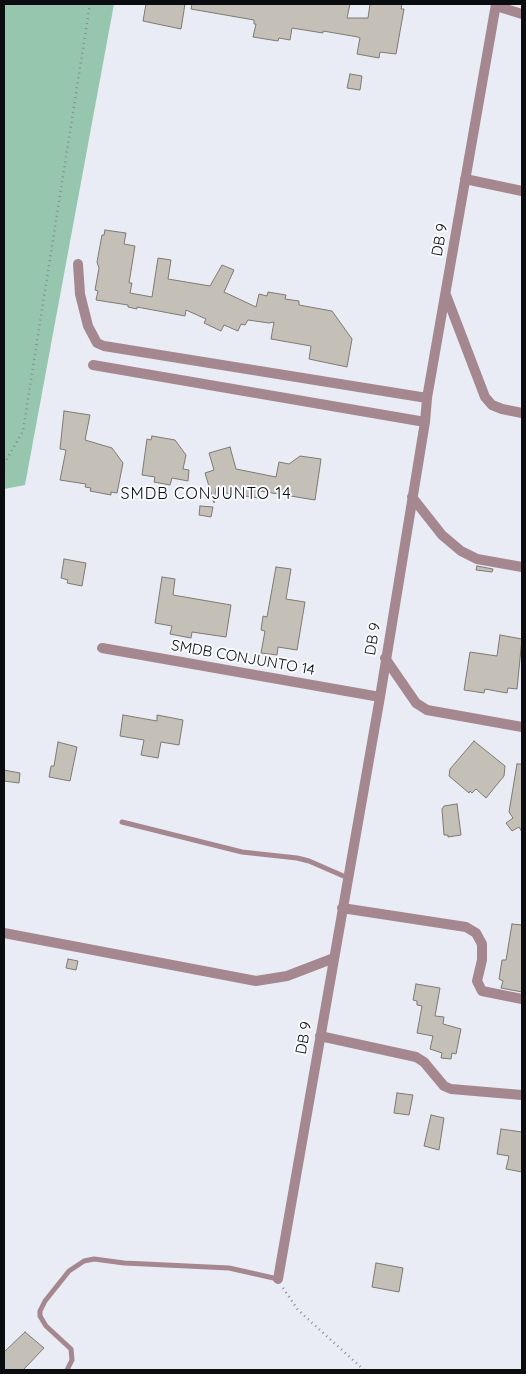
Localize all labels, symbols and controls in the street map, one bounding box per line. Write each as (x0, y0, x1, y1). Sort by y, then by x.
street label: DB 9 (428, 222, 452, 258)
district label: SMDB CONJUNTO 14 (118, 484, 294, 504)
street label: DB 9 (362, 621, 384, 657)
street label: SMDB CONJUNTO 14 (170, 637, 316, 679)
street label: DB 9 (292, 1020, 316, 1056)

